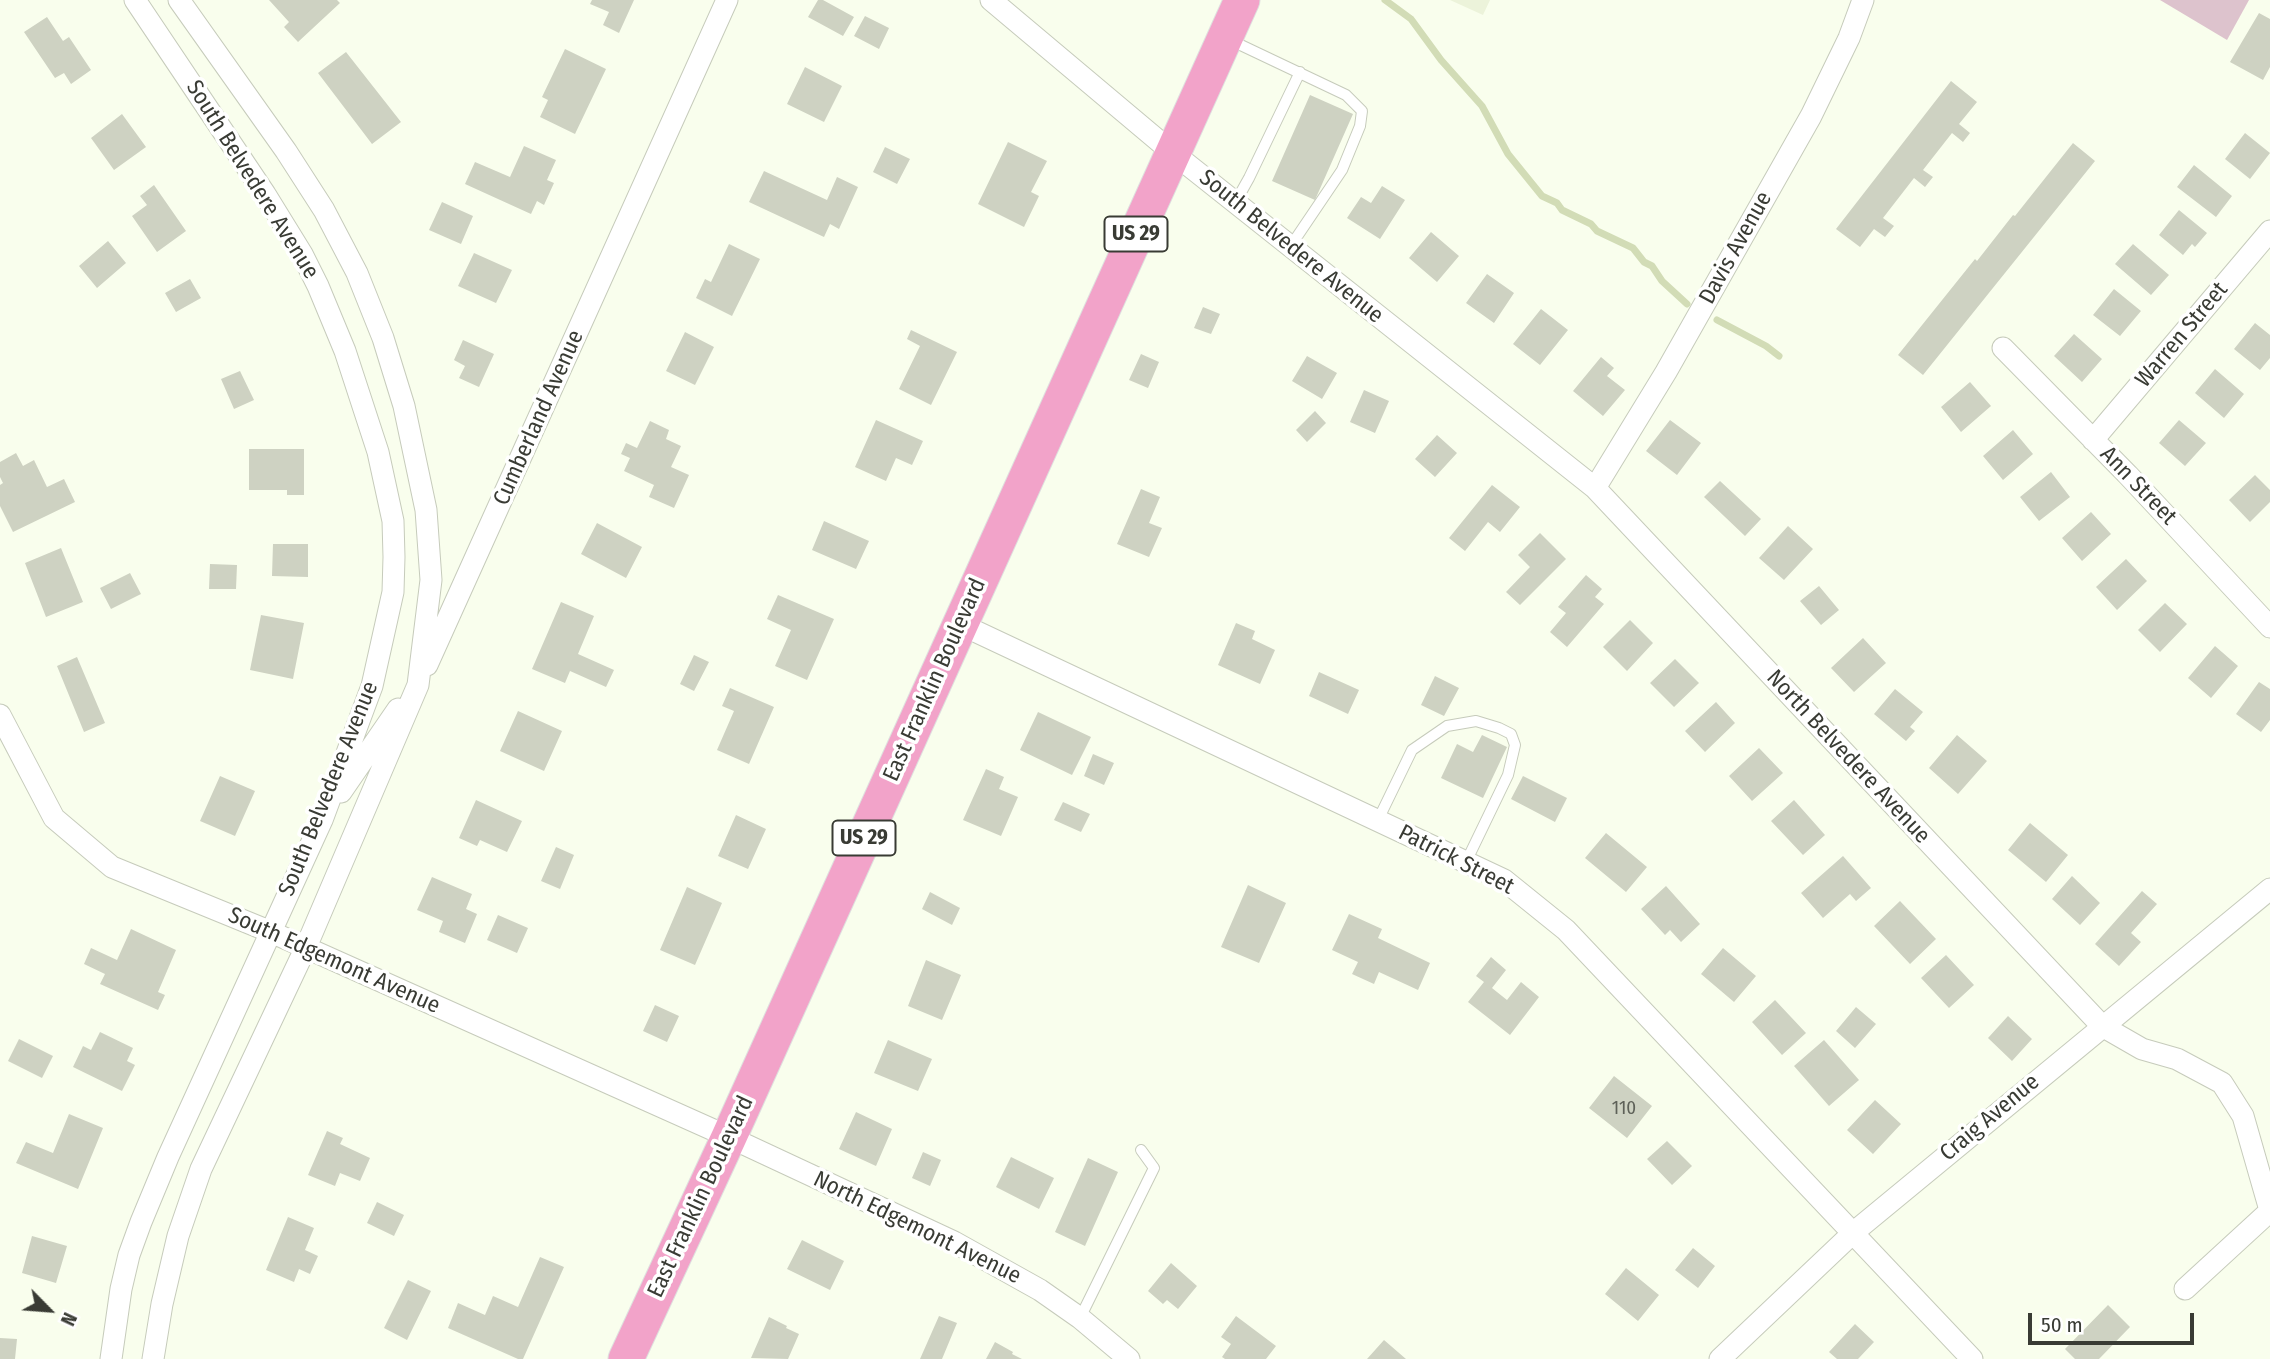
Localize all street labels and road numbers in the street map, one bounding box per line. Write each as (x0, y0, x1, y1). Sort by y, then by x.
street label: South Belvedere Avenue (180, 76, 324, 284)
street label: South Belvedere Avenue (1193, 164, 1389, 330)
street label: Davis Avenue (1694, 187, 1778, 309)
road number: US 29 (1104, 216, 1168, 252)
street label: Warren Street (2130, 277, 2234, 393)
street label: Cumberland Avenue (488, 326, 590, 510)
street label: Ann Street (2094, 441, 2182, 531)
street label: East Franklin Boulevard (878, 574, 992, 786)
street label: North Belvedere Avenue (1760, 664, 1936, 850)
street label: South Belvedere Avenue (273, 678, 385, 900)
street label: Patrick Street (1394, 819, 1518, 901)
road number: US 29 (832, 820, 896, 856)
street label: South Edgemont Avenue (224, 902, 444, 1020)
street label: Craig Avenue (1935, 1069, 2045, 1167)
street label: East Franklin Boulevard (642, 1092, 760, 1302)
street label: North Edgemont Avenue (809, 1166, 1025, 1290)

